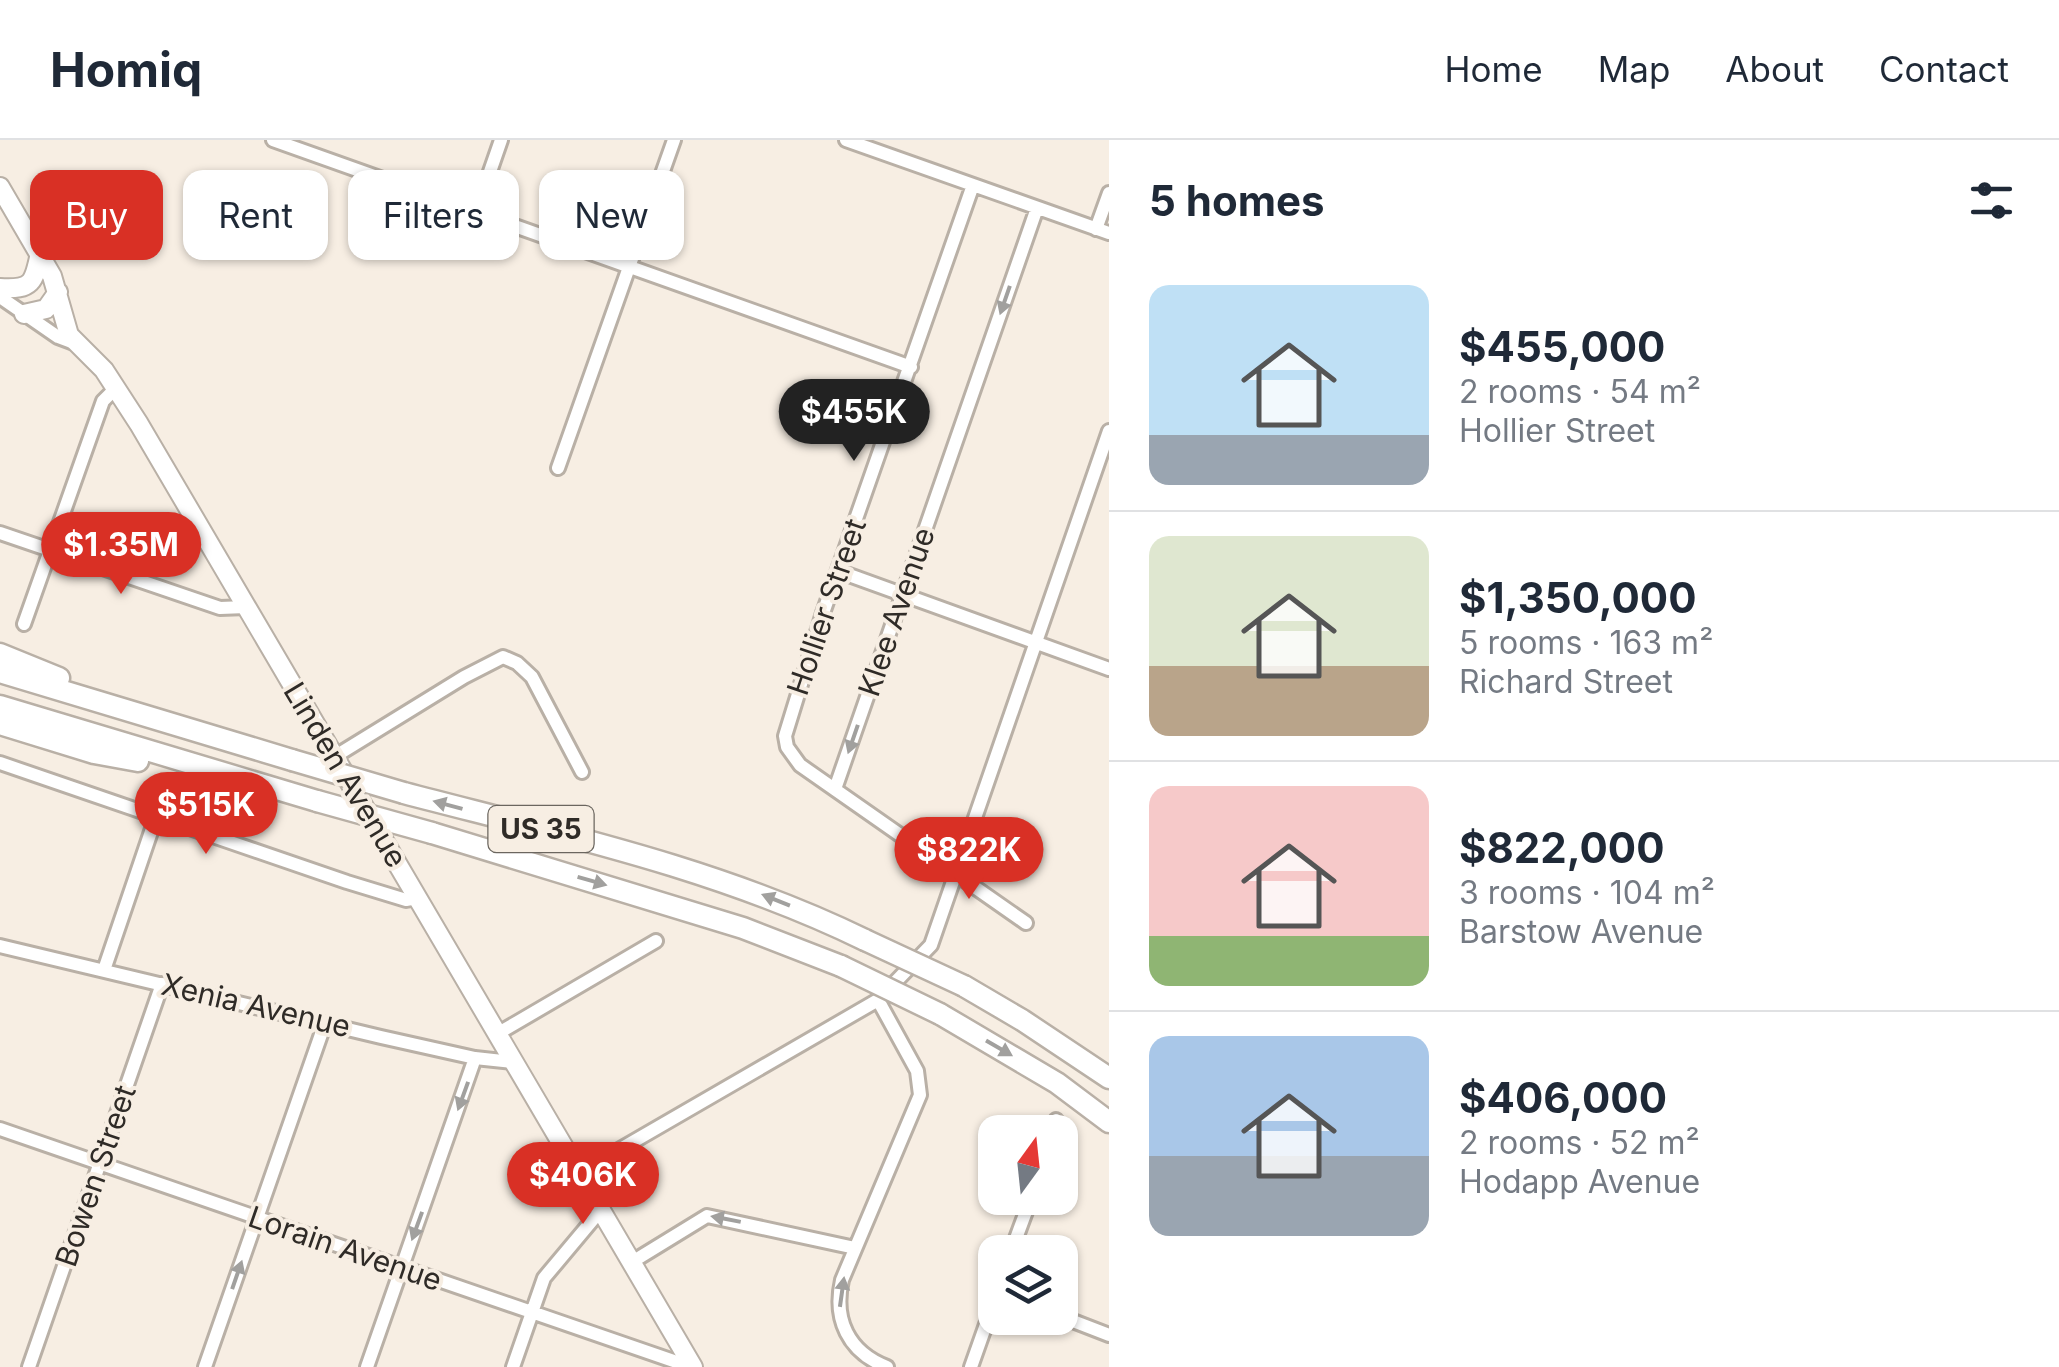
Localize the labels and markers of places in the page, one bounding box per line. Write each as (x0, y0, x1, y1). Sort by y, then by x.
pin: $455K (784, 379, 924, 464)
pin: $1.35M (40, 512, 202, 597)
pin: $515K (136, 772, 276, 857)
pin: $822K (899, 817, 1039, 902)
pin: $406K (513, 1142, 653, 1227)

